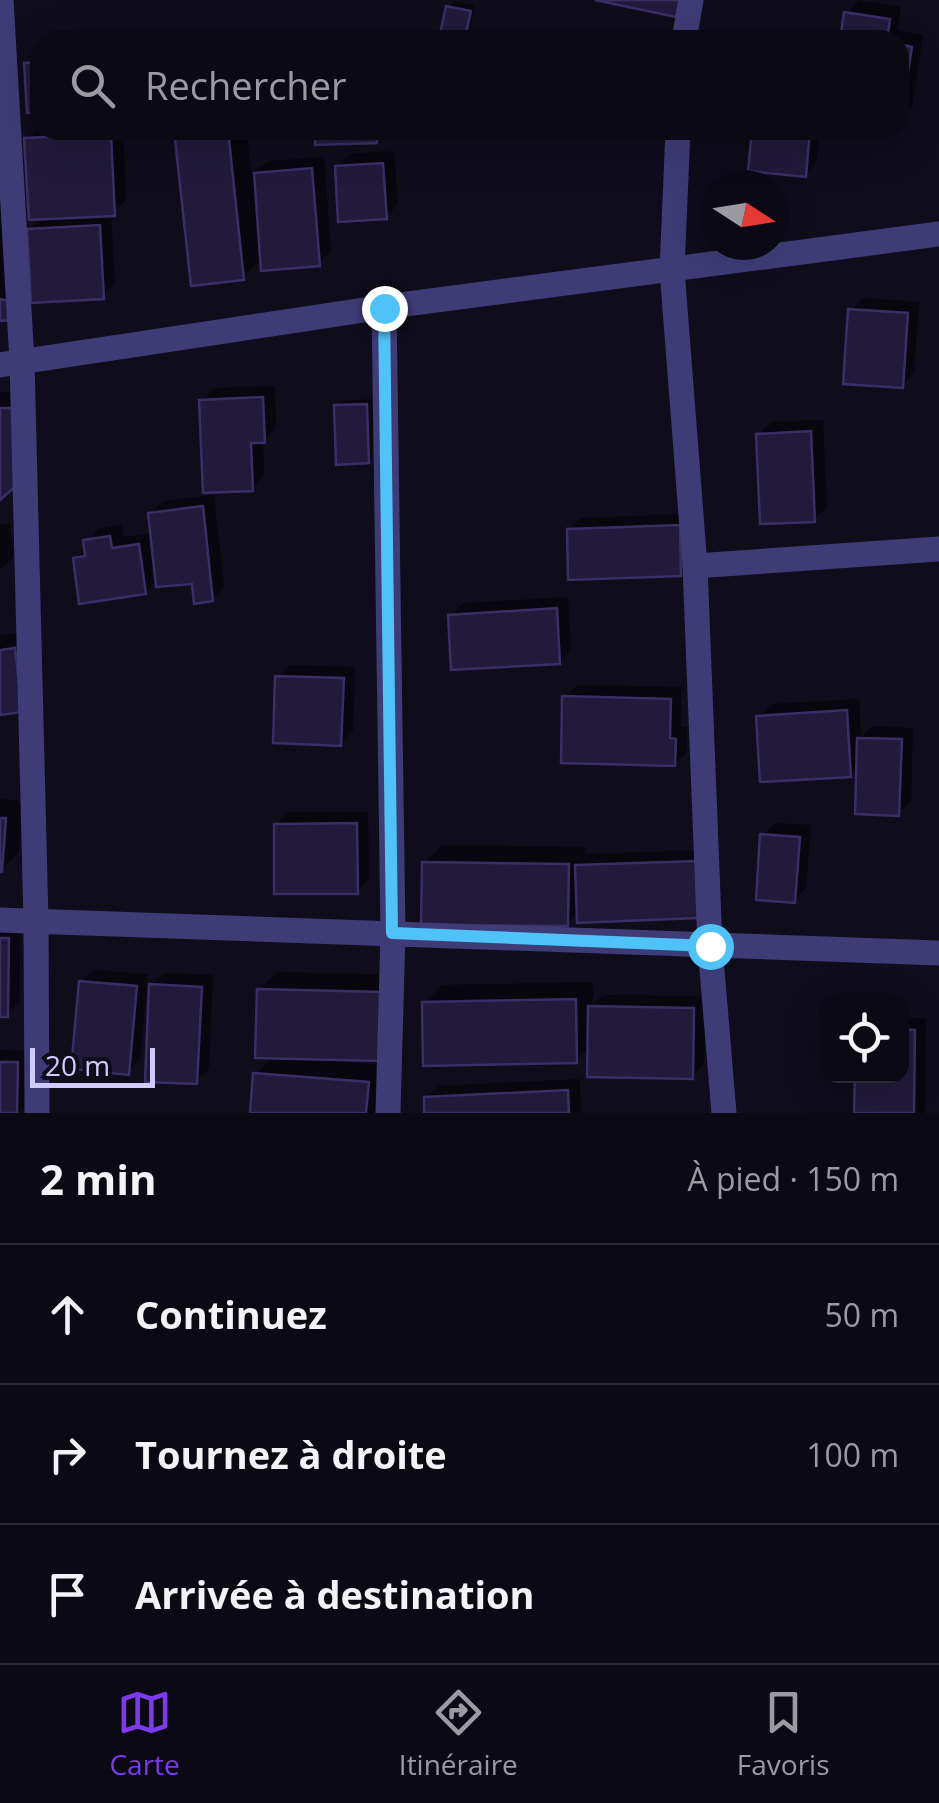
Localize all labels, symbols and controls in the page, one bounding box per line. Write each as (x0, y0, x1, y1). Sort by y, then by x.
search box (30, 30, 909, 140)
icon: search (65, 58, 120, 113)
text: Rechercher (145, 59, 347, 111)
north arrow (699, 170, 789, 260)
route end (362, 286, 408, 332)
route start (688, 924, 734, 970)
map controls (819, 993, 909, 1083)
button: locate (819, 993, 909, 1083)
scale bar (30, 1043, 155, 1088)
text: 20 m (45, 1046, 110, 1084)
text: 2 min (40, 1150, 157, 1207)
text: À pied · 150 m (687, 1157, 899, 1200)
icon: ahead (40, 1287, 95, 1342)
text: Continuez (135, 1288, 327, 1340)
text: 50 m (824, 1293, 899, 1336)
icon: right (40, 1427, 95, 1482)
text: Tournez à droite (135, 1428, 447, 1480)
text: 100 m (806, 1433, 899, 1476)
icon: arrive (40, 1567, 95, 1622)
text: Arrivée à destination (135, 1568, 535, 1620)
tab: Carte (109, 1685, 180, 1783)
tab: Itinéraire (399, 1685, 518, 1783)
tab: Favoris (737, 1685, 830, 1783)

